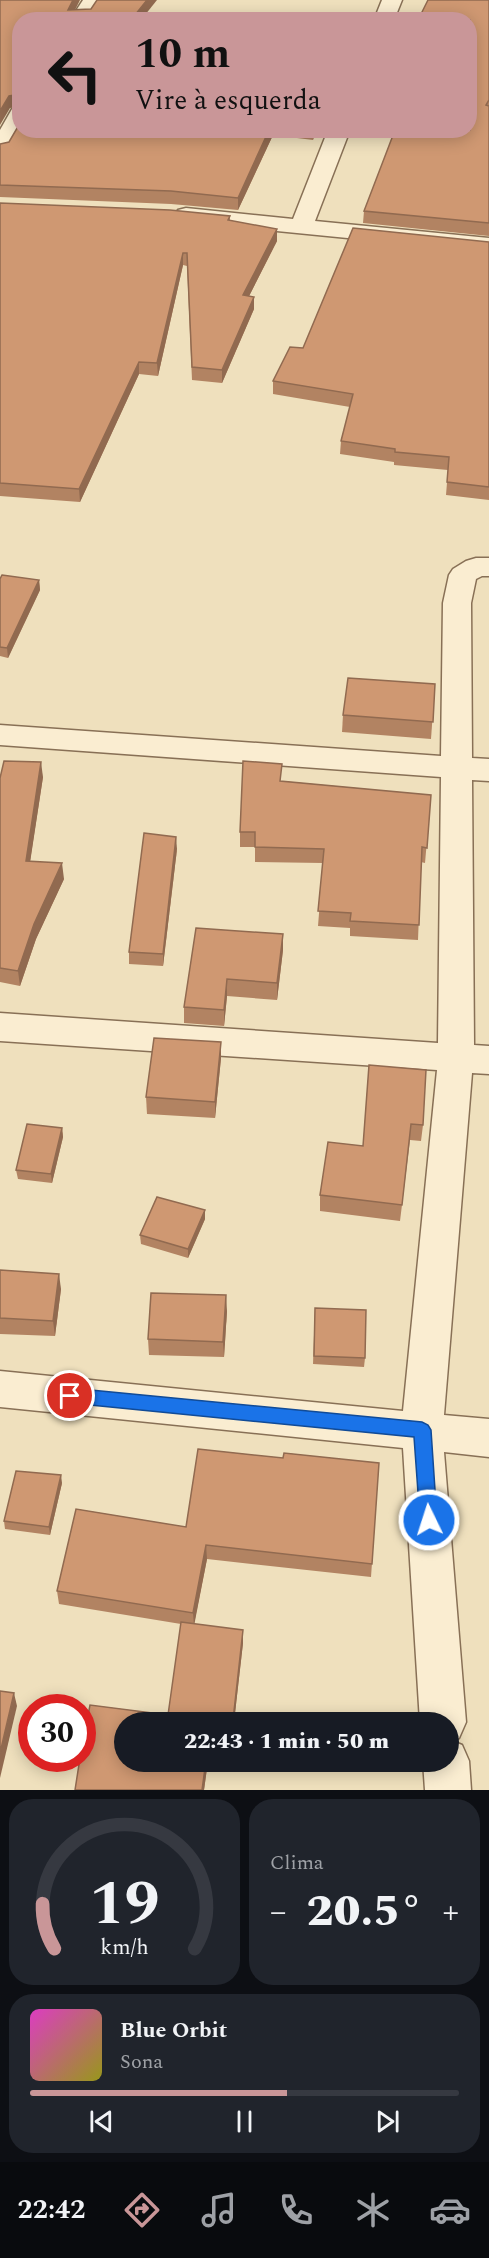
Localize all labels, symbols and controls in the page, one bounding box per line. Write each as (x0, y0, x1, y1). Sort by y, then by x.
text: 10 m (135, 23, 230, 86)
icon: left (36, 36, 114, 114)
text: Vire à esquerda (135, 80, 321, 122)
pin (44, 1370, 95, 1421)
icon: arrive (53, 1379, 86, 1412)
position arrow (397, 1488, 461, 1552)
speed limit sign: 30 (18, 1694, 96, 1772)
text: 22:43 · 1 min · 50 m (184, 1725, 389, 1758)
text: Clima (270, 1848, 324, 1878)
text: 19 (89, 1857, 160, 1952)
text: 20.5° (306, 1877, 423, 1946)
text: − (270, 1887, 287, 1937)
text: + (442, 1887, 459, 1937)
text: km/h (100, 1931, 149, 1964)
text: Blue Orbit (120, 2014, 227, 2047)
text: Sona (120, 2047, 163, 2077)
icon: previous (85, 2105, 118, 2138)
icon: pause (228, 2105, 261, 2138)
icon: next (371, 2105, 404, 2138)
text: 22:42 (18, 2189, 85, 2231)
icon: directions (121, 2189, 163, 2231)
icon: music (198, 2189, 240, 2231)
icon: phone (275, 2189, 317, 2231)
icon: climate (352, 2189, 394, 2231)
icon: car (429, 2189, 471, 2231)

